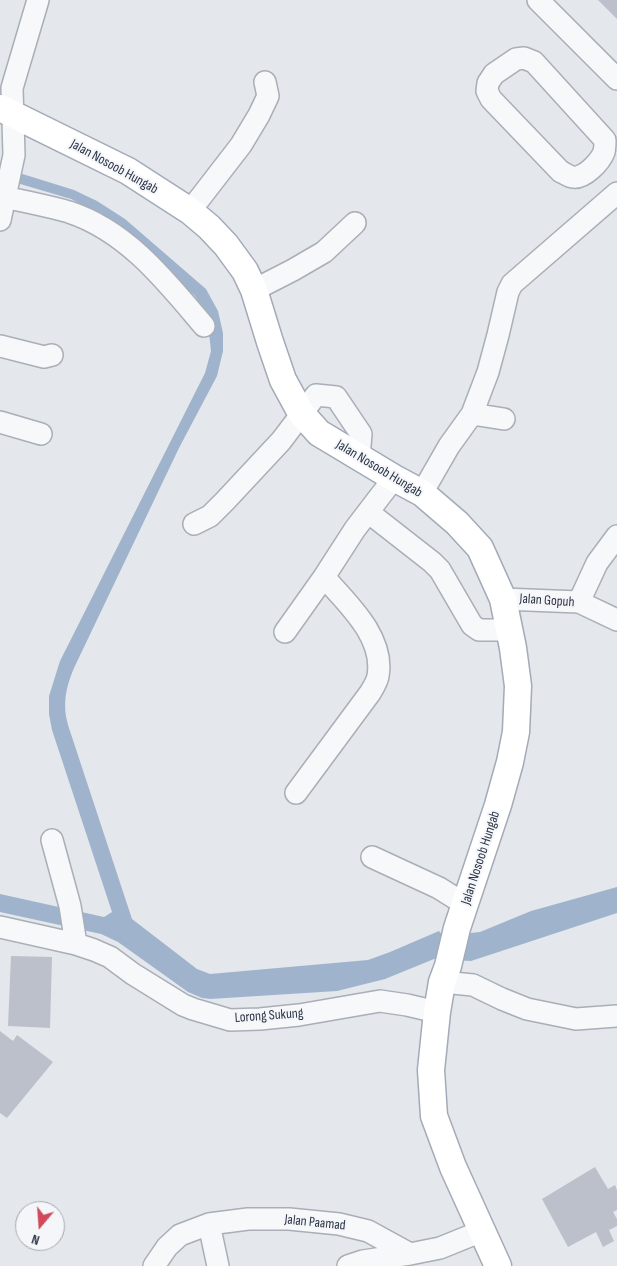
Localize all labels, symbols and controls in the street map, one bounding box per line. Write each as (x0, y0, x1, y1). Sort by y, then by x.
street label: Jalan Nosoob Hungab (67, 136, 161, 198)
street label: Jalan Nosoob Hungab (333, 437, 425, 501)
street label: Jalan Gopuh (519, 591, 575, 611)
street label: Jalan Nosoob Hungab (458, 809, 504, 907)
street label: Lorong Sukung (234, 1005, 304, 1027)
north arrow (15, 1201, 65, 1251)
street label: Jalan Paamad (284, 1211, 346, 1235)
text: N (29, 1231, 42, 1249)

